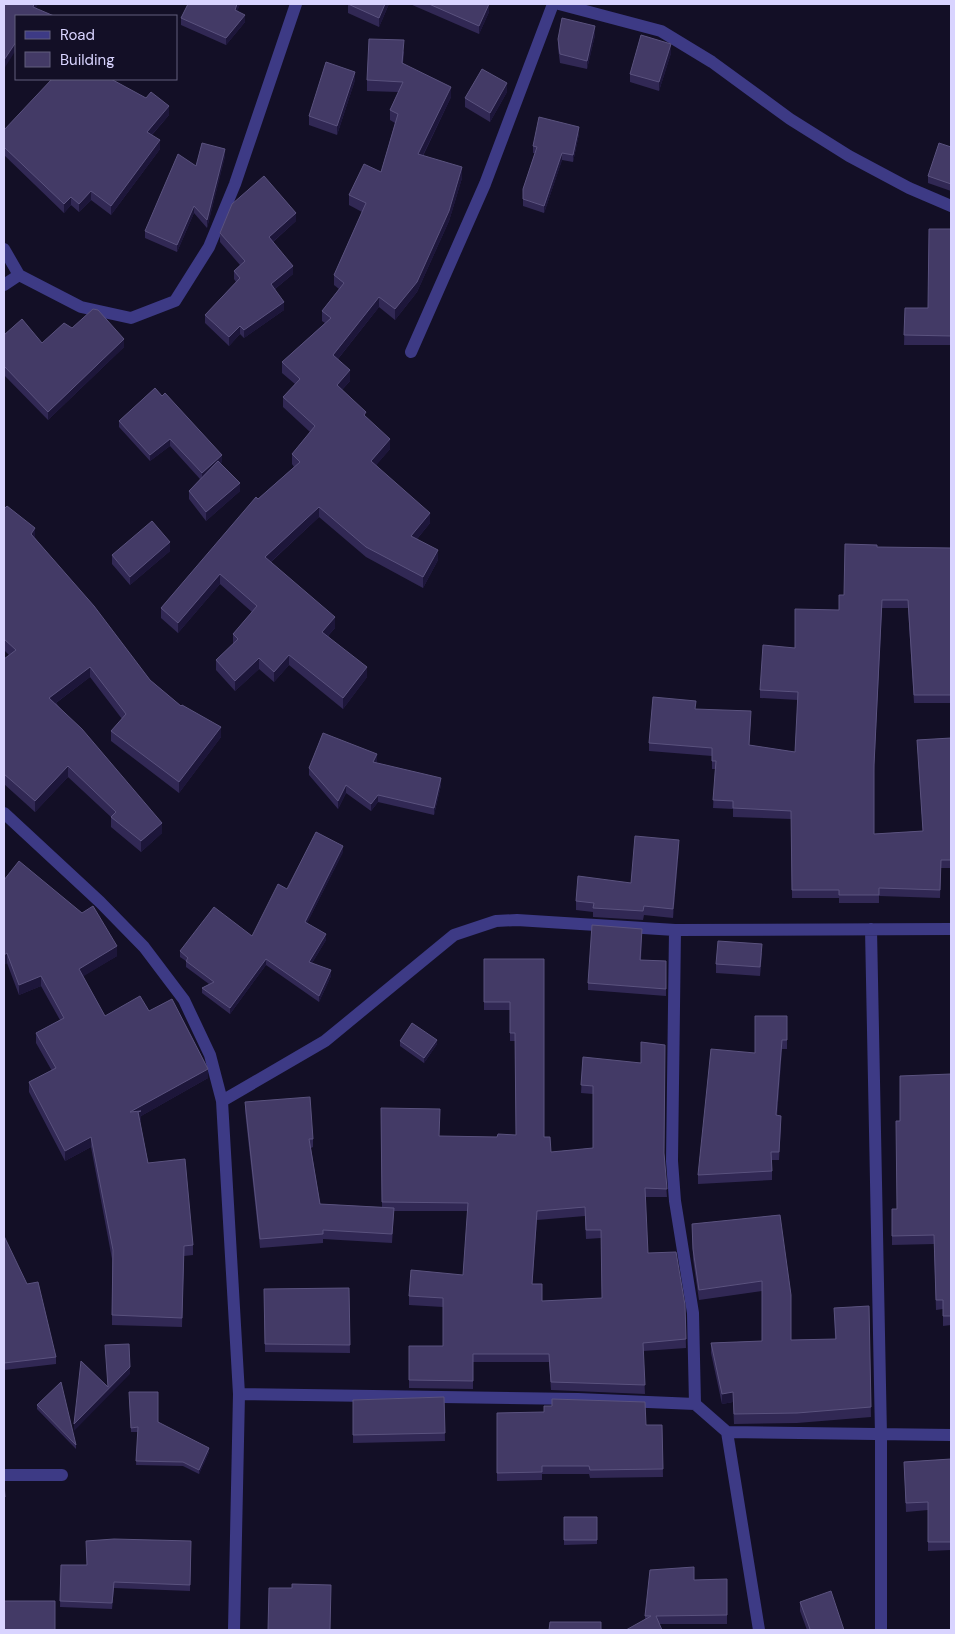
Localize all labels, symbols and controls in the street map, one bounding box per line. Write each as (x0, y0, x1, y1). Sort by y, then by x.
legend (15, 15, 178, 80)
text: Road (60, 25, 95, 45)
text: Building (60, 50, 115, 70)

